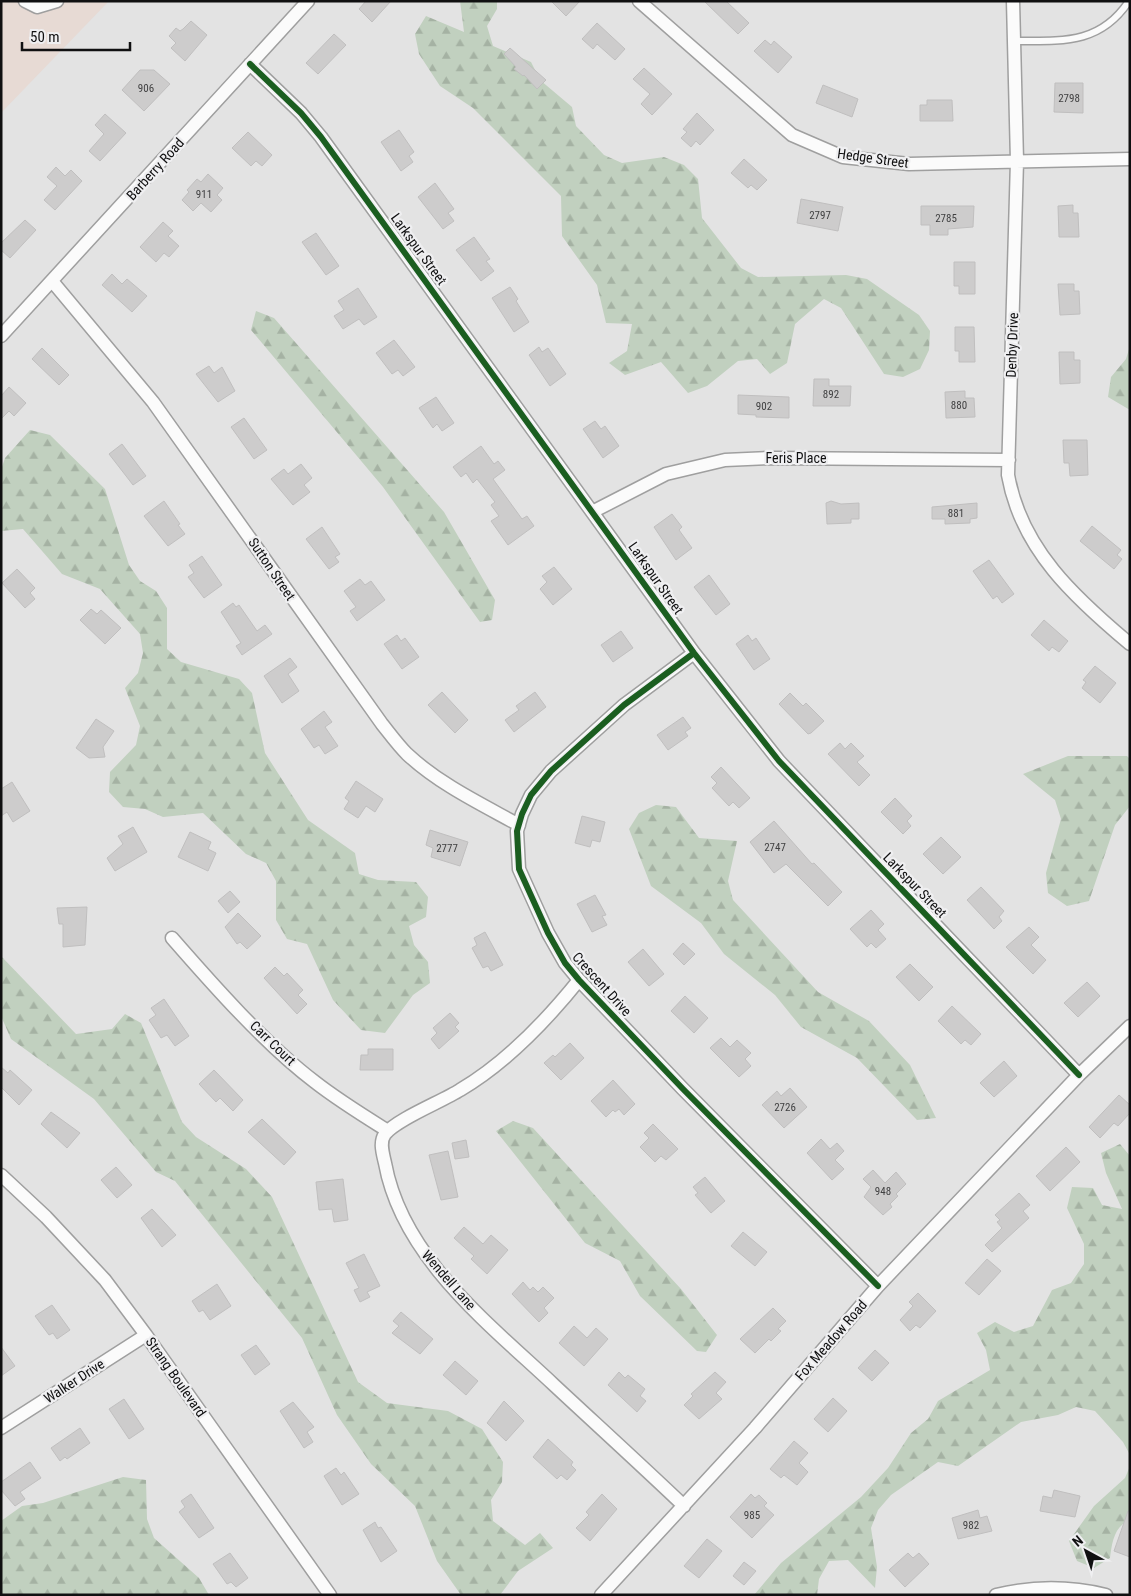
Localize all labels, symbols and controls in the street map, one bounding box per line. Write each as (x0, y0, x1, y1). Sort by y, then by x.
scale bar (22, 20, 130, 52)
text: 50 m (30, 28, 60, 46)
house number: 906 (138, 82, 154, 95)
house number: 2798 (1058, 92, 1080, 105)
street label: Barberry Road (123, 135, 187, 203)
street label: Hedge Street (836, 145, 910, 171)
house number: 911 (196, 188, 212, 201)
house number: 2797 (809, 209, 831, 222)
street label: Larkspur Street (388, 210, 450, 288)
house number: 2785 (935, 212, 957, 225)
street label: Denby Drive (1003, 312, 1021, 378)
house number: 892 (823, 388, 839, 401)
house number: 880 (951, 399, 967, 412)
house number: 902 (756, 400, 772, 413)
street label: Feris Place (766, 450, 827, 466)
house number: 881 (948, 507, 964, 520)
street label: Sutton Street (245, 535, 299, 603)
street label: Larkspur Street (625, 539, 687, 617)
house number: 2747 (764, 841, 786, 854)
house number: 2777 (436, 842, 458, 855)
street label: Larkspur Street (880, 849, 950, 921)
street label: Crescent Drive (569, 949, 635, 1019)
street label: Carr Court (247, 1017, 299, 1069)
house number: 2726 (774, 1101, 796, 1114)
house number: 948 (875, 1185, 891, 1198)
street label: Wendell Lane (419, 1247, 479, 1313)
street label: Fox Meadow Road (792, 1297, 870, 1383)
street label: Strang Boulevard (143, 1334, 209, 1420)
street label: Walker Drive (41, 1355, 107, 1406)
house number: 985 (744, 1509, 760, 1522)
house number: 982 (963, 1519, 979, 1532)
north arrow (1061, 1526, 1111, 1576)
text: N (1069, 1532, 1086, 1550)

